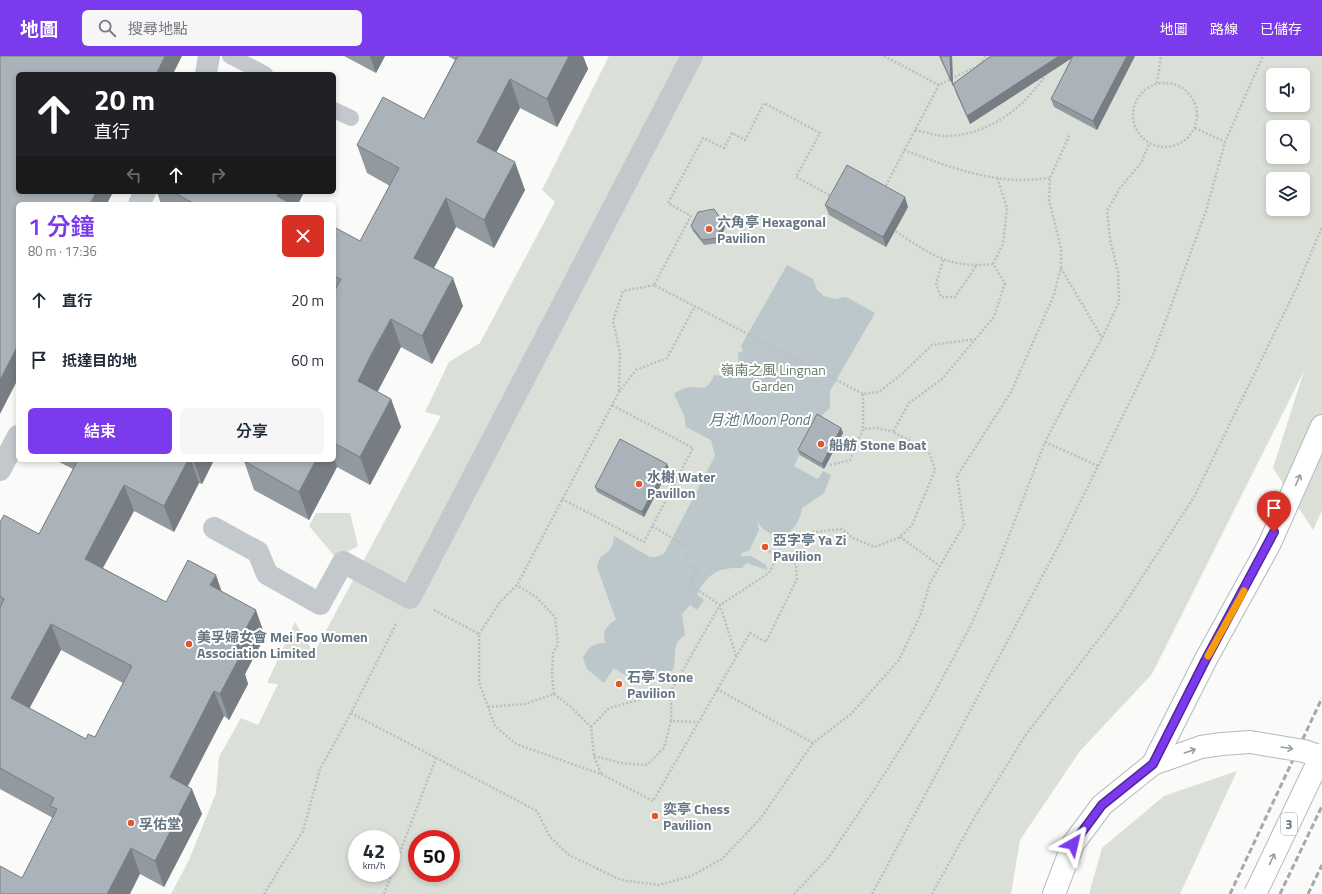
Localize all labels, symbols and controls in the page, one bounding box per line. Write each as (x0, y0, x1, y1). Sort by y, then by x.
search box (82, 10, 362, 46)
text: 地圖 (20, 14, 58, 43)
icon: search (96, 17, 118, 39)
text: 搜尋地點 (128, 17, 188, 40)
text: 地圖 (1160, 18, 1188, 39)
text: 路線 (1210, 18, 1238, 39)
text: 已儲存 (1260, 18, 1302, 39)
map controls (1266, 68, 1310, 216)
button: sound (1266, 68, 1310, 112)
text: 20 m (94, 78, 155, 121)
icon: ahead (28, 88, 80, 140)
text: 直行 (94, 118, 130, 145)
button: search (1266, 120, 1310, 164)
icon: left (123, 164, 145, 186)
icon: ahead (165, 164, 187, 186)
icon: right (207, 164, 229, 186)
button: layers (1266, 172, 1310, 216)
text: 1 分鐘 (28, 208, 95, 244)
place label: 六角亭 Hexagonal Pavilion (717, 211, 826, 248)
button: close (282, 215, 324, 257)
marker: 六角亭 Hexagonal Pavilion (704, 224, 714, 234)
text: 80 m · 17:36 (28, 241, 97, 261)
icon: ahead (28, 289, 50, 311)
text: 直行 (62, 289, 92, 312)
text: 20 m (291, 289, 324, 312)
icon: arrive (28, 349, 50, 371)
text: 抵達目的地 (62, 349, 137, 372)
text: 60 m (291, 349, 324, 372)
park label: 嶺南之風 Lingnan Garden (720, 359, 826, 396)
button: 結束 (28, 408, 172, 454)
button: 分享 (180, 408, 324, 454)
water label: 月池 Moon Pond (708, 408, 811, 431)
place label: 船舫 Stone Boat (829, 434, 926, 455)
marker: 船舫 Stone Boat (816, 439, 826, 449)
place label: 水榭 Water Pavillon (647, 466, 716, 503)
one-way arrow (1295, 474, 1302, 486)
marker: 水榭 Water Pavillon (634, 479, 644, 489)
pin (1257, 491, 1291, 532)
icon: arrive (1263, 497, 1285, 519)
place label: 亞字亭 Ya Zi Pavilion (773, 529, 846, 566)
marker: 亞字亭 Ya Zi Pavilion (760, 542, 770, 552)
place label: 美孚婦女會 Mei Foo Women Association Limited (197, 626, 368, 663)
marker: 美孚婦女會 Mei Foo Women Association Limited (184, 639, 194, 649)
place label: 石亭 Stone Pavilion (627, 666, 693, 703)
marker: 石亭 Stone Pavilion (614, 679, 624, 689)
one-way arrow (1280, 744, 1293, 752)
one-way arrow (1183, 747, 1196, 754)
place label: 奕亭 Chess Pavilion (663, 798, 730, 835)
marker: 奕亭 Chess Pavilion (650, 811, 660, 821)
place label: 孚佑堂 (139, 813, 181, 834)
road number: 3 (1281, 813, 1297, 835)
marker: 孚佑堂 (126, 818, 136, 828)
position arrow (1052, 823, 1094, 865)
speed limit sign: 50 (408, 830, 460, 882)
text: 42 (363, 835, 385, 866)
one-way arrow (1269, 853, 1276, 865)
text: km/h (363, 858, 385, 873)

